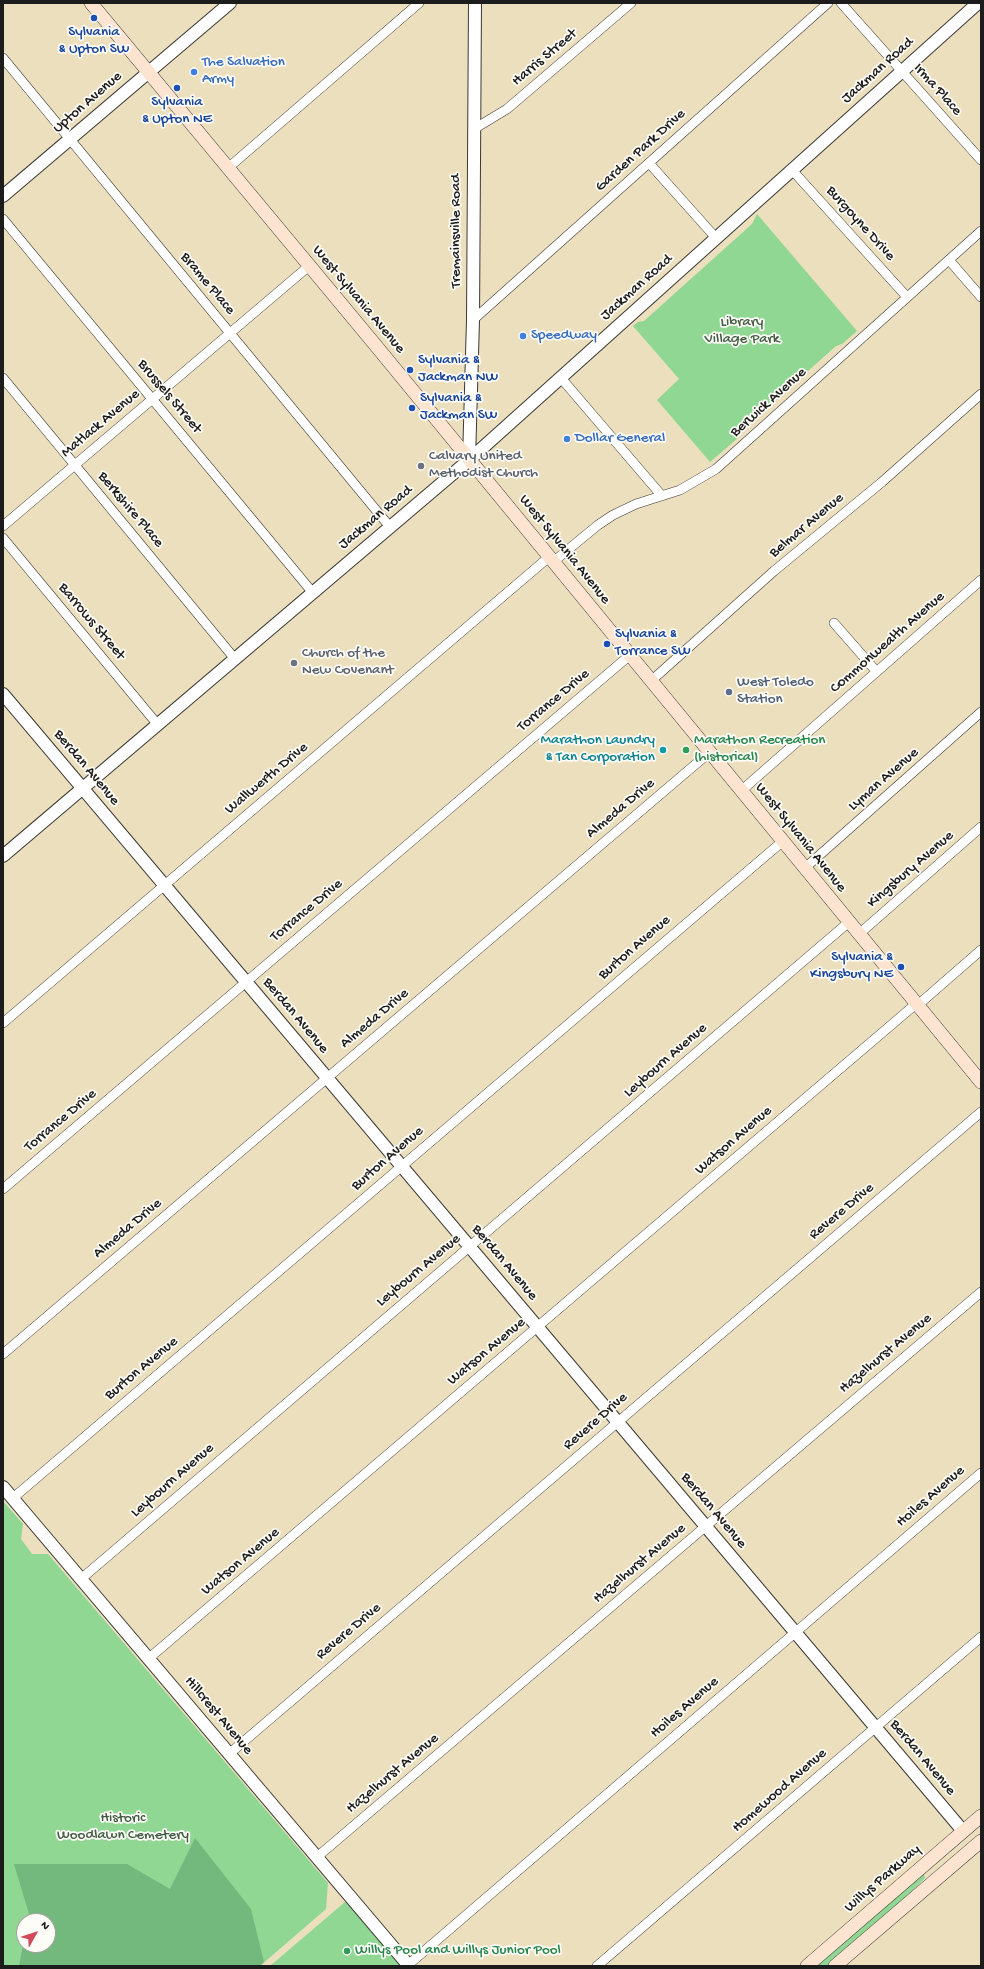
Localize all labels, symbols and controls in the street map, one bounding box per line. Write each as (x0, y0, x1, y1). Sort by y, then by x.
marker: Sylvania & Upton SW (89, 13, 99, 23)
place label: Sylvania & Upton SW (59, 24, 129, 59)
street label: Harris Street (509, 25, 581, 91)
street label: Jackman Road (838, 34, 918, 108)
place label: The Salvation Army (202, 54, 285, 89)
street label: Irma Place (909, 60, 965, 120)
marker: The Salvation Army (189, 67, 199, 77)
street label: Upton Avenue (50, 68, 126, 138)
marker: Sylvania & Upton NE (172, 83, 182, 93)
place label: Sylvania & Upton NE (142, 94, 212, 129)
street label: Garden Park Drive (592, 106, 690, 196)
street label: Tremainsville Road (448, 174, 466, 288)
street label: Burgoyne Drive (822, 183, 898, 265)
street label: West Sylvania Avenue (308, 242, 408, 358)
street label: Brame Place (176, 249, 238, 319)
street label: Jackman Road (597, 251, 677, 325)
park label: Library Village Park (705, 314, 779, 349)
place label: Speedway (531, 327, 597, 345)
marker: Speedway (518, 331, 528, 341)
place label: Sylvania & Jackman NW (418, 352, 498, 387)
street label: Brussels Street (133, 356, 205, 438)
street label: Berwick Avenue (727, 364, 811, 442)
marker: Sylvania & Jackman NW (405, 365, 415, 375)
street label: Matlack Avenue (58, 386, 144, 462)
place label: Sylvania & Jackman SW (420, 390, 497, 425)
marker: Sylvania & Jackman SW (407, 403, 417, 413)
place label: Dollar General (575, 430, 665, 448)
marker: Dollar General (562, 434, 572, 444)
place label: Calvary United Methodist Church (429, 448, 538, 483)
marker: Calvary United Methodist Church (416, 461, 426, 471)
street label: Berkshire Place (93, 468, 167, 552)
street label: Jackman Road (336, 482, 416, 554)
street label: Belmar Avenue (766, 490, 848, 562)
street label: West Sylvania Avenue (514, 492, 614, 608)
street label: Barrows Street (54, 580, 128, 664)
street label: Commonwealth Avenue (827, 588, 949, 698)
place label: Sylvania & Torrance SW (615, 626, 691, 661)
marker: Sylvania & Torrance SW (602, 639, 612, 649)
place label: Church of the New Covenant (302, 645, 394, 680)
marker: Church of the New Covenant (289, 658, 299, 668)
street label: Torrance Drive (514, 666, 594, 736)
place label: West Toledo Station (737, 674, 814, 709)
marker: West Toledo Station (724, 687, 734, 697)
street label: Berdan Avenue (49, 726, 123, 810)
place label: Marathon Laundry & Tan Corporation (541, 732, 655, 767)
place label: Marathon Recreation (historical) (694, 732, 825, 767)
street label: Wallwerth Drive (222, 739, 312, 819)
street label: Lyman Avenue (845, 744, 923, 816)
marker: Marathon Laundry & Tan Corporation (658, 745, 668, 755)
marker: Marathon Recreation (historical) (681, 745, 691, 755)
street label: Almeda Drive (583, 775, 659, 843)
street label: West Sylvania Avenue (750, 780, 850, 896)
street label: Kingsbury Avenue (864, 827, 958, 913)
street label: Torrance Drive (267, 876, 347, 946)
street label: Burton Avenue (595, 912, 675, 984)
place label: Sylvania & Kingsbury NE (810, 949, 893, 984)
marker: Sylvania & Kingsbury NE (896, 962, 906, 972)
street label: Berdan Avenue (258, 974, 332, 1058)
street label: Almeda Drive (337, 985, 413, 1053)
street label: Leybourn Avenue (621, 1020, 711, 1102)
street label: Torrance Drive (21, 1086, 101, 1156)
street label: Watson Avenue (692, 1103, 776, 1179)
street label: Burton Avenue (348, 1123, 428, 1195)
street label: Revere Drive (806, 1180, 878, 1244)
street label: Almeda Drive (90, 1195, 166, 1263)
street label: Berdan Avenue (467, 1221, 541, 1305)
street label: Leybourn Avenue (373, 1231, 465, 1311)
street label: Hazelhurst Avenue (836, 1310, 936, 1398)
street label: Watson Avenue (444, 1314, 530, 1390)
street label: Burton Avenue (102, 1333, 182, 1405)
street label: Revere Drive (560, 1389, 632, 1455)
street label: Leybourn Avenue (128, 1440, 218, 1522)
street label: Hoiles Avenue (893, 1462, 969, 1532)
street label: Berdan Avenue (676, 1469, 750, 1553)
street label: Hazelhurst Avenue (590, 1520, 690, 1608)
street label: Watson Avenue (198, 1524, 284, 1600)
street label: Revere Drive (313, 1600, 385, 1664)
street label: Hillcrest Avenue (180, 1673, 256, 1759)
street label: Hoiles Avenue (647, 1673, 723, 1743)
street label: Berdan Avenue (885, 1716, 959, 1800)
street label: Hazelhurst Avenue (343, 1730, 443, 1818)
street label: Homewood Avenue (729, 1745, 831, 1837)
park label: Historic Woodlawn Cemetery (57, 1810, 189, 1845)
street label: Willys Parkway (841, 1841, 925, 1917)
north arrow (16, 1913, 56, 1953)
text: N (38, 1920, 51, 1933)
place label: Willys Pool and Willys Junior Pool (355, 1942, 561, 1960)
marker: Willys Pool and Willys Junior Pool (342, 1946, 352, 1956)

